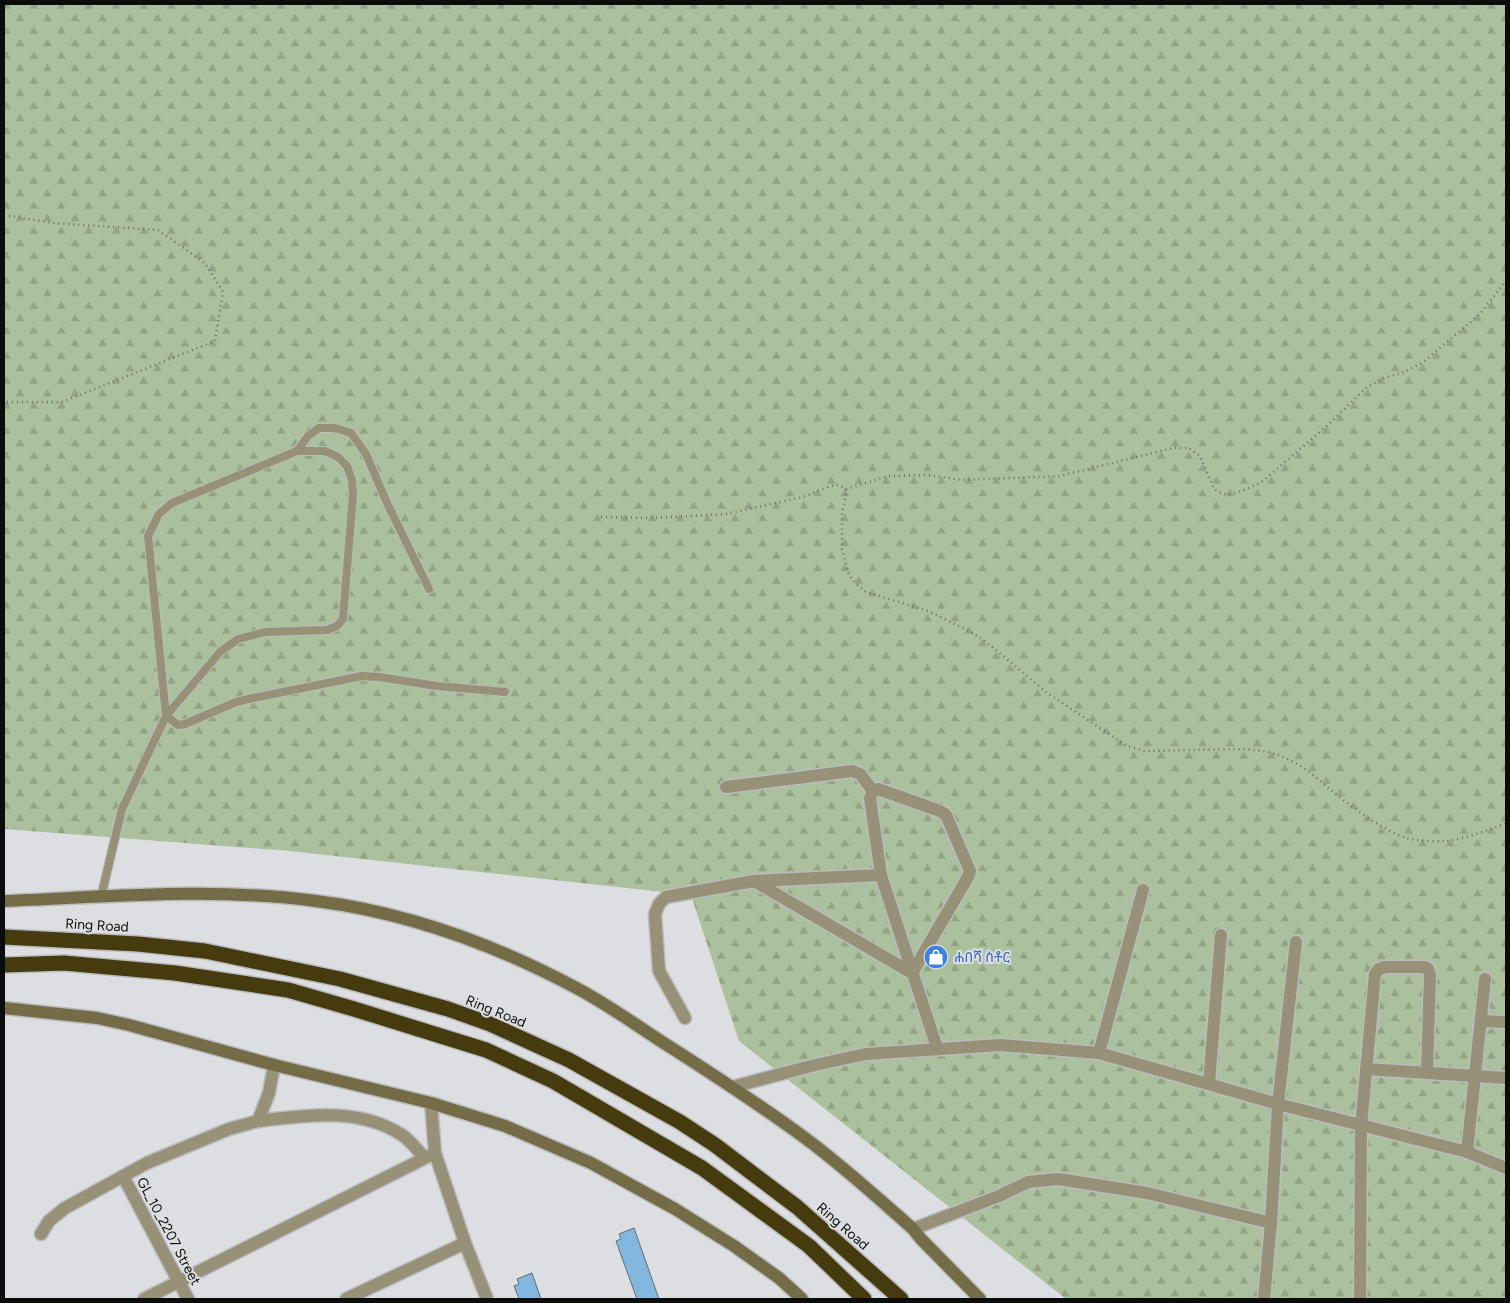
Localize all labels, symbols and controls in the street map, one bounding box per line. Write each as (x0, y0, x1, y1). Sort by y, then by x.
street label: Ring Road (65, 915, 129, 936)
shop icon: ሐበሻ ስቶር (923, 944, 949, 970)
place label: ሐበሻ ስቶር (954, 949, 1010, 966)
street label: Ring Road (463, 992, 529, 1031)
street label: GL_10_2207 Street (133, 1174, 204, 1288)
street label: Ring Road (813, 1199, 872, 1254)

